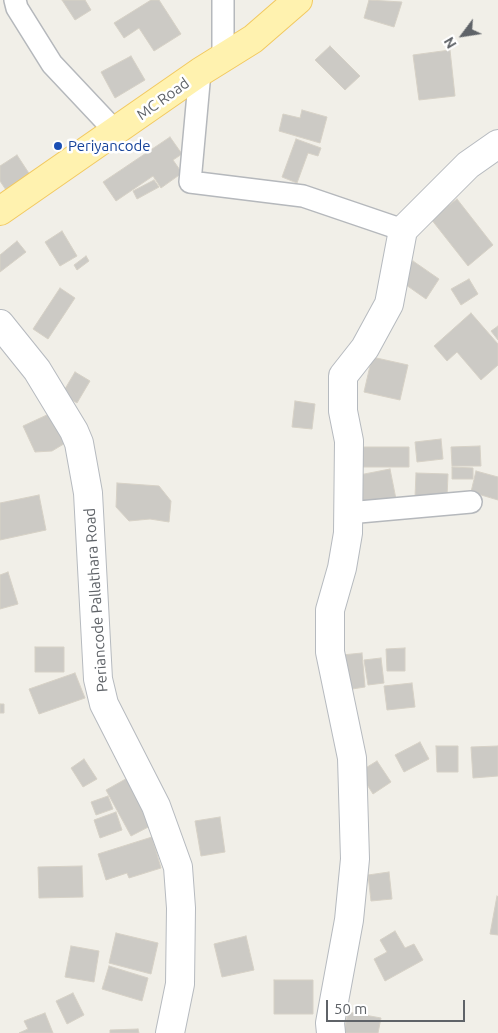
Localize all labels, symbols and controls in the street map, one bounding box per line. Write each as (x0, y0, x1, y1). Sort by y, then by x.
north arrow (438, 10, 488, 60)
text: N (441, 34, 460, 51)
street label: MC Road (133, 74, 193, 124)
place label: Periyancode (68, 137, 150, 155)
marker: Periyancode (52, 140, 64, 152)
street label: Periancode Pallathara Road (81, 507, 111, 693)
scale bar (328, 990, 467, 1022)
text: 50 m (334, 1000, 367, 1017)

